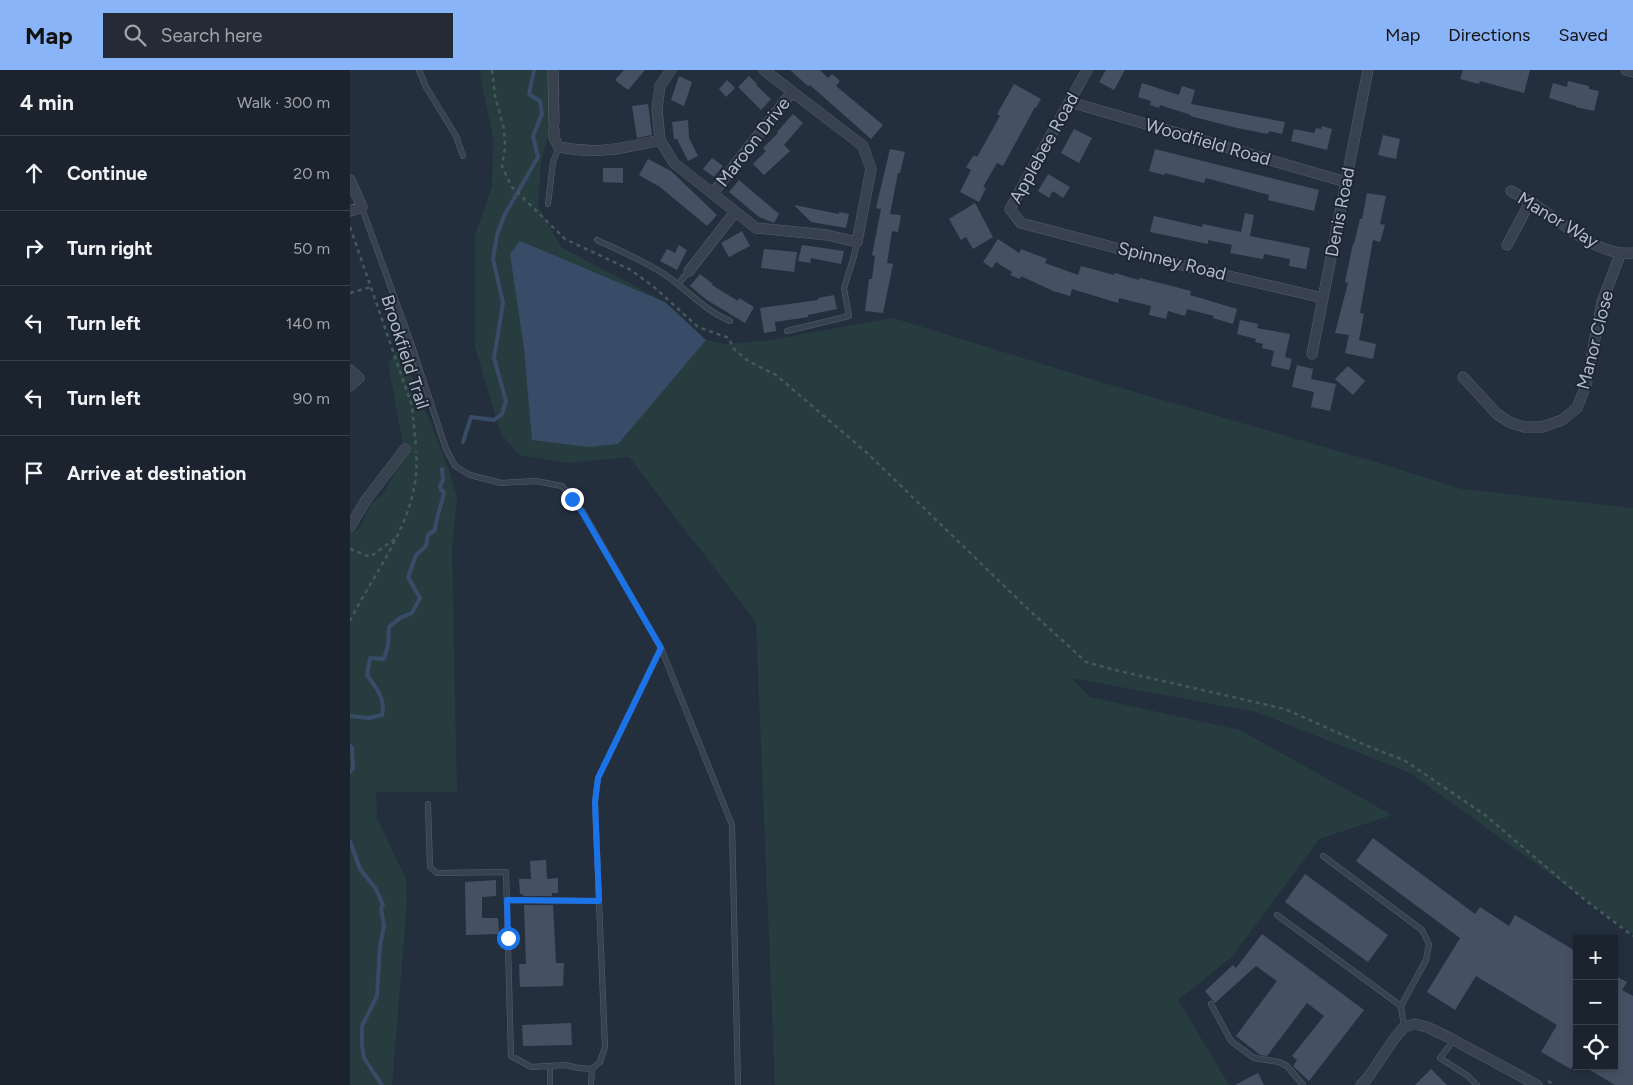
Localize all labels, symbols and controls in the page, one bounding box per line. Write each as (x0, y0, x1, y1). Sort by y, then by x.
search box (103, 13, 453, 58)
text: Map (25, 21, 73, 50)
icon: search (121, 21, 149, 49)
text: Search here (161, 24, 262, 47)
text: Map (1385, 24, 1420, 46)
text: Directions (1448, 24, 1530, 46)
text: Saved (1558, 24, 1608, 46)
street label: Applebee Road (1004, 89, 1084, 207)
text: 4 min (20, 90, 74, 115)
text: Walk · 300 m (237, 93, 330, 112)
street label: Maroon Drive (711, 93, 795, 191)
street label: Woodfield Road (1143, 114, 1273, 170)
icon: ahead (20, 159, 48, 187)
text: Continue (67, 162, 147, 185)
text: 20 m (293, 164, 330, 183)
street label: Denis Road (1321, 165, 1359, 259)
street label: Manor Way (1514, 187, 1603, 253)
icon: right (20, 234, 48, 262)
text: Turn right (67, 237, 153, 260)
street label: Spinney Road (1116, 237, 1228, 285)
text: 50 m (293, 239, 330, 258)
street label: Manor Close (1572, 288, 1618, 392)
street label: Brookfield Trail (376, 292, 434, 412)
icon: left (20, 309, 48, 337)
text: Turn left (67, 312, 141, 335)
text: 140 m (286, 314, 330, 333)
icon: left (20, 384, 48, 412)
text: Turn left (67, 387, 141, 410)
text: 90 m (293, 389, 330, 408)
icon: arrive (20, 459, 48, 487)
text: Arrive at destination (67, 462, 246, 485)
route end (561, 488, 584, 511)
route start (497, 927, 520, 950)
map controls (1573, 935, 1618, 1070)
button: + (1573, 935, 1618, 980)
button: − (1573, 980, 1618, 1025)
button: locate (1573, 1025, 1618, 1070)

